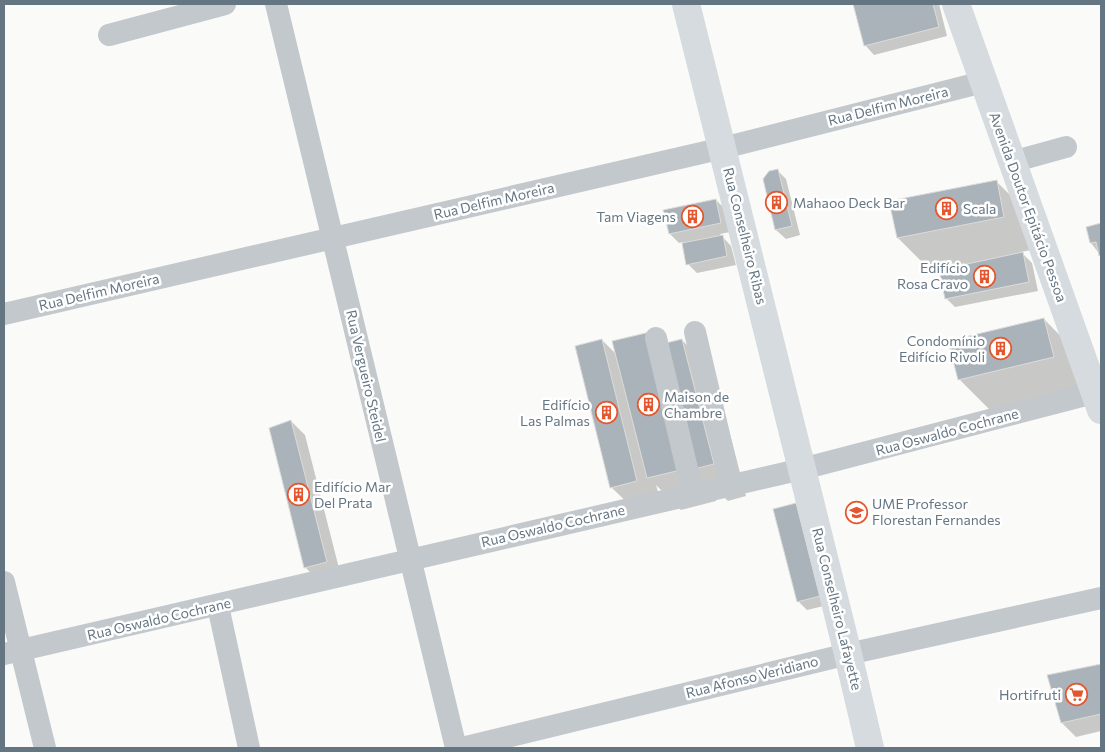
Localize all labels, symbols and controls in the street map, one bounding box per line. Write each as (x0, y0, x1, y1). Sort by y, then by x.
street label: Rua Delfim Moreira (826, 82, 950, 129)
street label: Avenida Doutor Epitácio Pessoa (986, 109, 1071, 304)
street label: Rua Conselheiro Ribas (720, 166, 771, 306)
street label: Rua Delfim Moreira (432, 178, 556, 223)
building icon: Mahaoo Deck Bar (765, 191, 789, 215)
place label: Mahaoo Deck Bar (793, 194, 906, 211)
building icon: Scala (935, 197, 959, 221)
place label: Scala (963, 200, 996, 217)
building icon: Tam Viagens (680, 205, 704, 229)
place label: Tam Viagens (596, 208, 676, 225)
place label: Edifício Rosa Cravo (897, 259, 968, 292)
building icon: Edifício Rosa Cravo (972, 264, 996, 288)
street label: Rua Delfim Moreira (37, 269, 161, 314)
street label: Rua Vergueiro Steidel (343, 308, 390, 444)
place label: Condomínio Edifício Rivoli (899, 332, 985, 365)
building icon: Condomínio Edifício Rivoli (989, 337, 1013, 361)
place label: Maison de Chambre (664, 388, 729, 421)
building icon: Maison de Chambre (636, 393, 660, 417)
place label: Edifício Las Palmas (520, 396, 590, 429)
building icon: Edifício Las Palmas (594, 401, 618, 425)
street label: Rua Oswaldo Cochrane (874, 404, 1020, 459)
place label: Edifício Mar Del Prata (314, 478, 391, 511)
building icon: Edifício Mar Del Prata (286, 483, 310, 507)
place label: UME Professor Florestan Fernandes (872, 495, 1001, 528)
school or university icon: UME Professor Florestan Fernandes (844, 500, 868, 524)
street label: Rua Oswaldo Cochrane (479, 501, 626, 550)
street label: Rua Conselheiro Lafayette (809, 526, 866, 692)
street label: Rua Oswaldo Cochrane (85, 594, 232, 643)
street label: Rua Afonso Veridiano (684, 652, 820, 701)
supermarket icon: Hortifruti (1065, 683, 1089, 707)
place label: Hortifruti (999, 686, 1061, 703)

